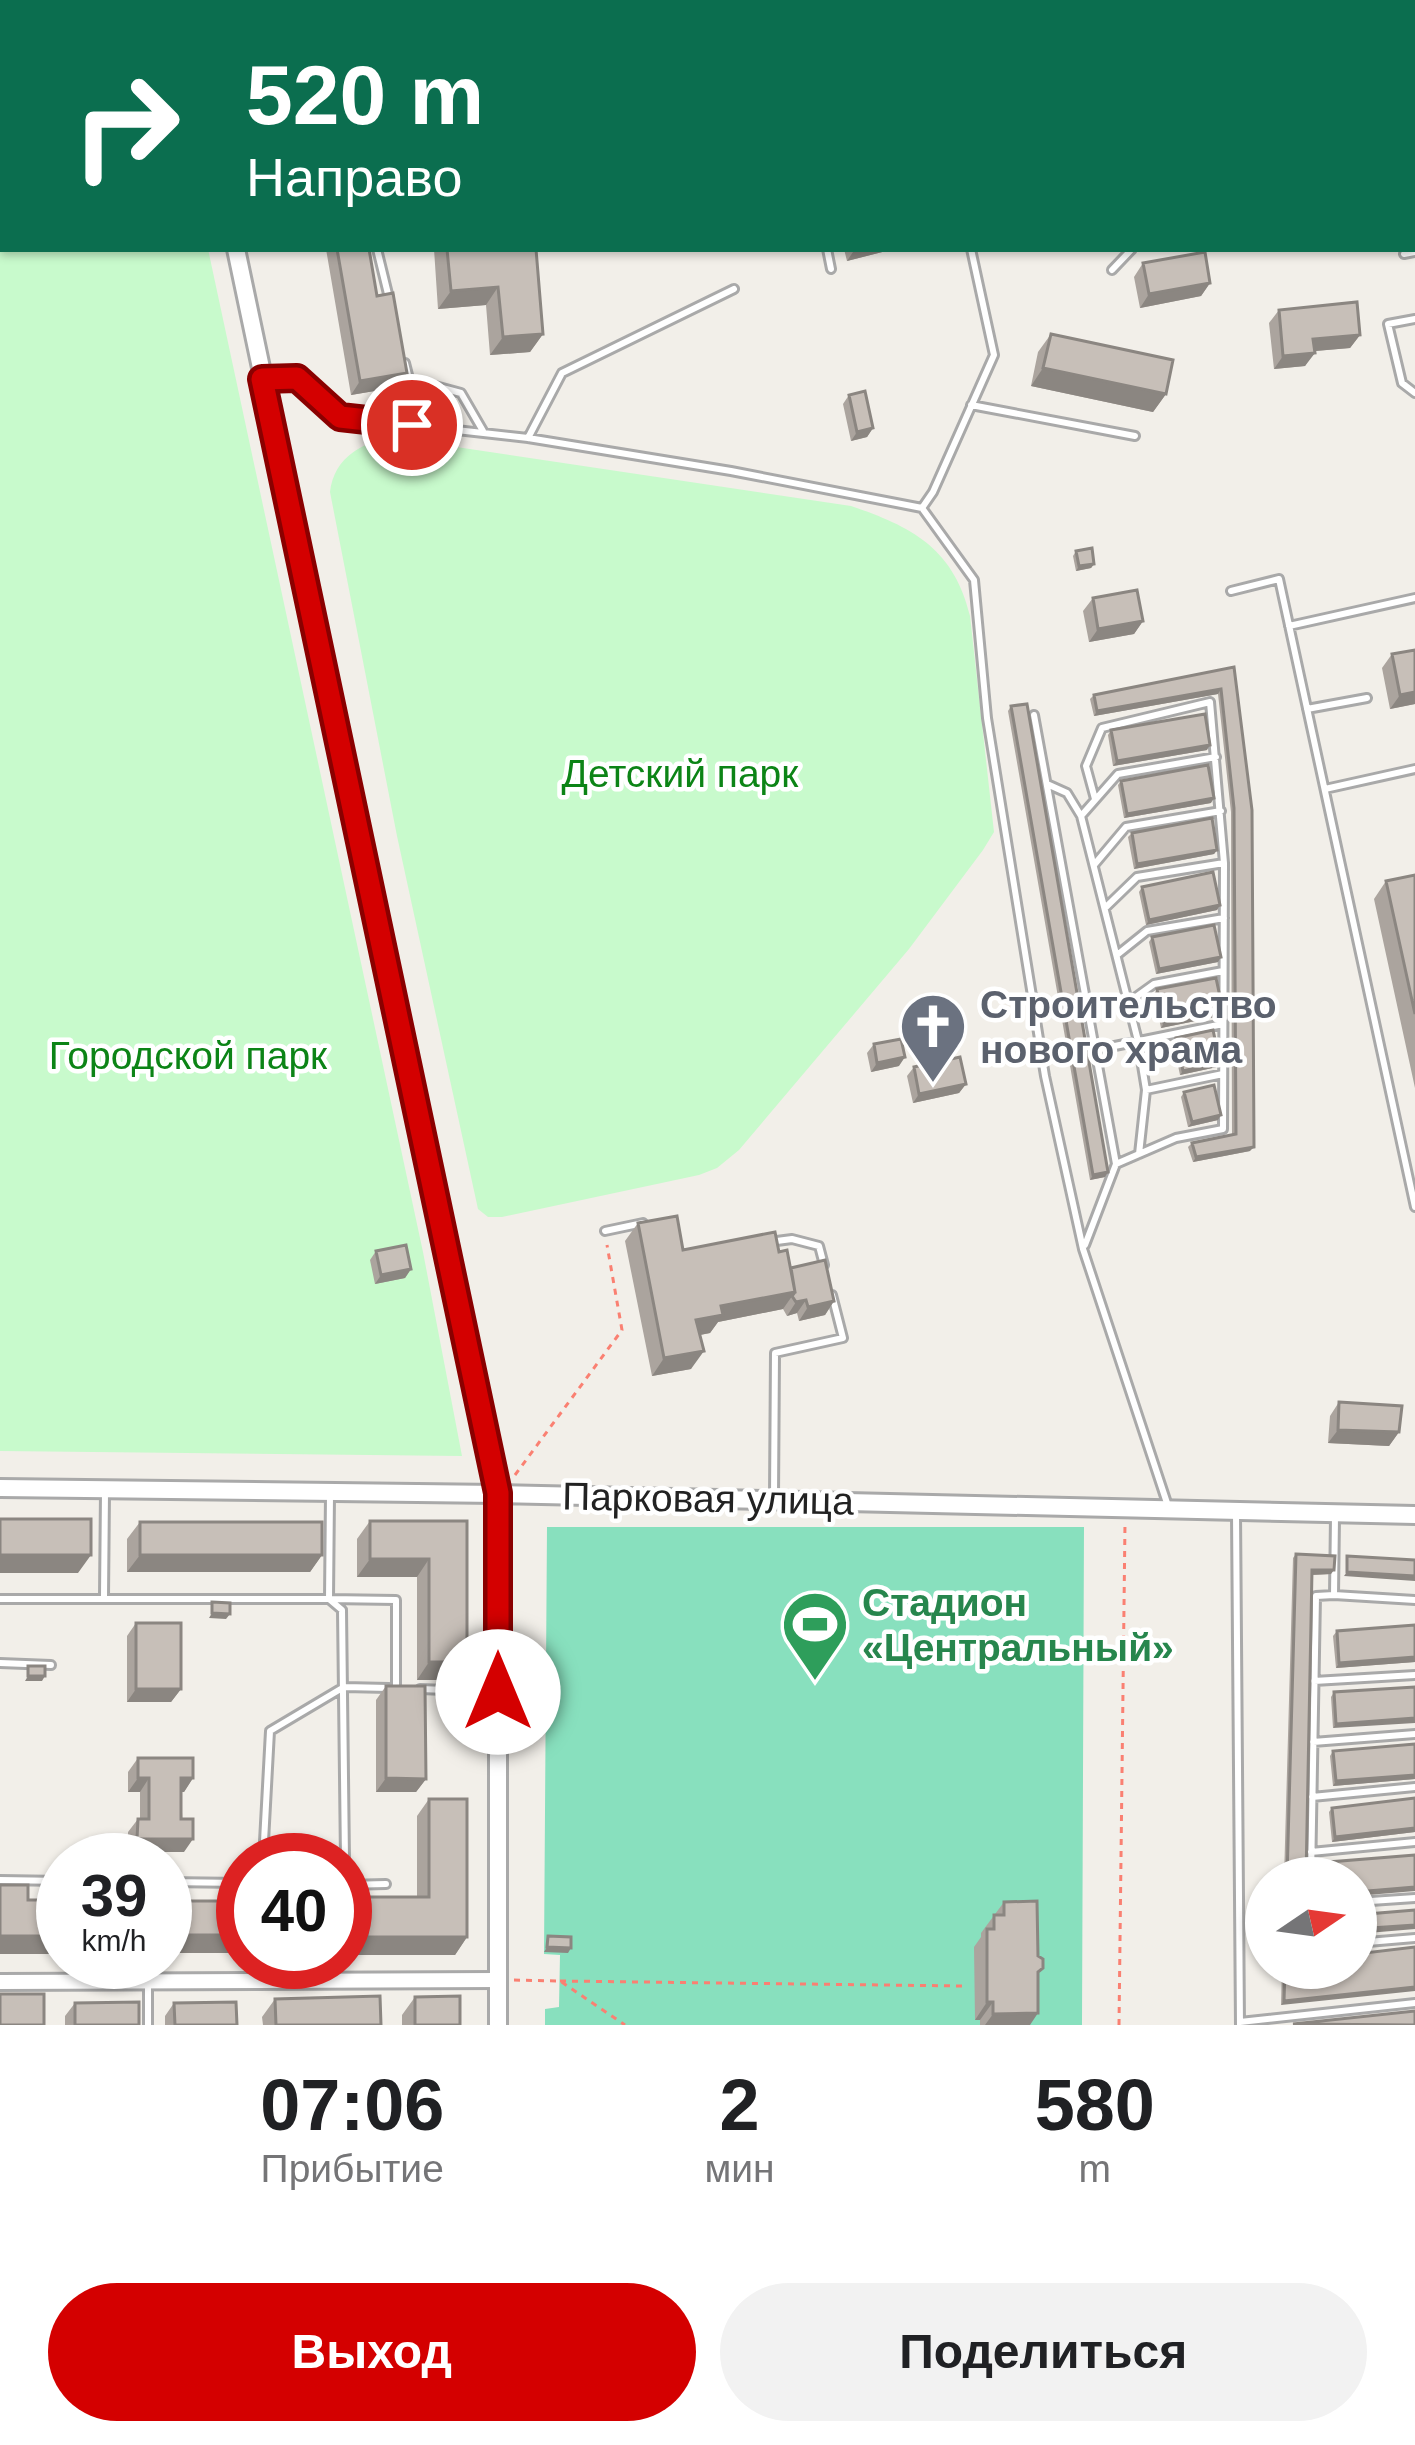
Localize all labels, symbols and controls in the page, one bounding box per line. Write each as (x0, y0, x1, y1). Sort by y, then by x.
icon: right (48, 48, 204, 204)
text: 520 m (246, 48, 484, 142)
text: Направо (246, 147, 462, 207)
pin (361, 374, 463, 476)
icon: arrive (379, 392, 445, 458)
park label: Детский парк (562, 752, 799, 795)
place label: Строительство нового храма (980, 983, 1277, 1071)
church icon: Строительство нового храма (898, 991, 968, 1085)
park label: Городской парк (49, 1034, 328, 1077)
street label: Парковая улица (562, 1474, 855, 1523)
place label: Стадион «Центральный» (862, 1581, 1174, 1669)
sports icon: Стадион «Центральный» (780, 1589, 850, 1683)
position arrow (435, 1629, 561, 1755)
speed limit sign: 40 (216, 1833, 372, 1989)
north arrow (1245, 1857, 1377, 1989)
map controls (1245, 1857, 1377, 1989)
text: 39 (81, 1862, 147, 1929)
text: km/h (81, 1924, 147, 1957)
text: 07:06 (260, 2065, 444, 2145)
text: 2 (719, 2065, 760, 2145)
text: 580 (1035, 2065, 1155, 2145)
text: Прибытие (261, 2147, 444, 2190)
text: мин (704, 2147, 775, 2190)
text: m (1079, 2147, 1111, 2190)
button: Выход (48, 2283, 696, 2421)
button: Поделиться (720, 2283, 1367, 2421)

